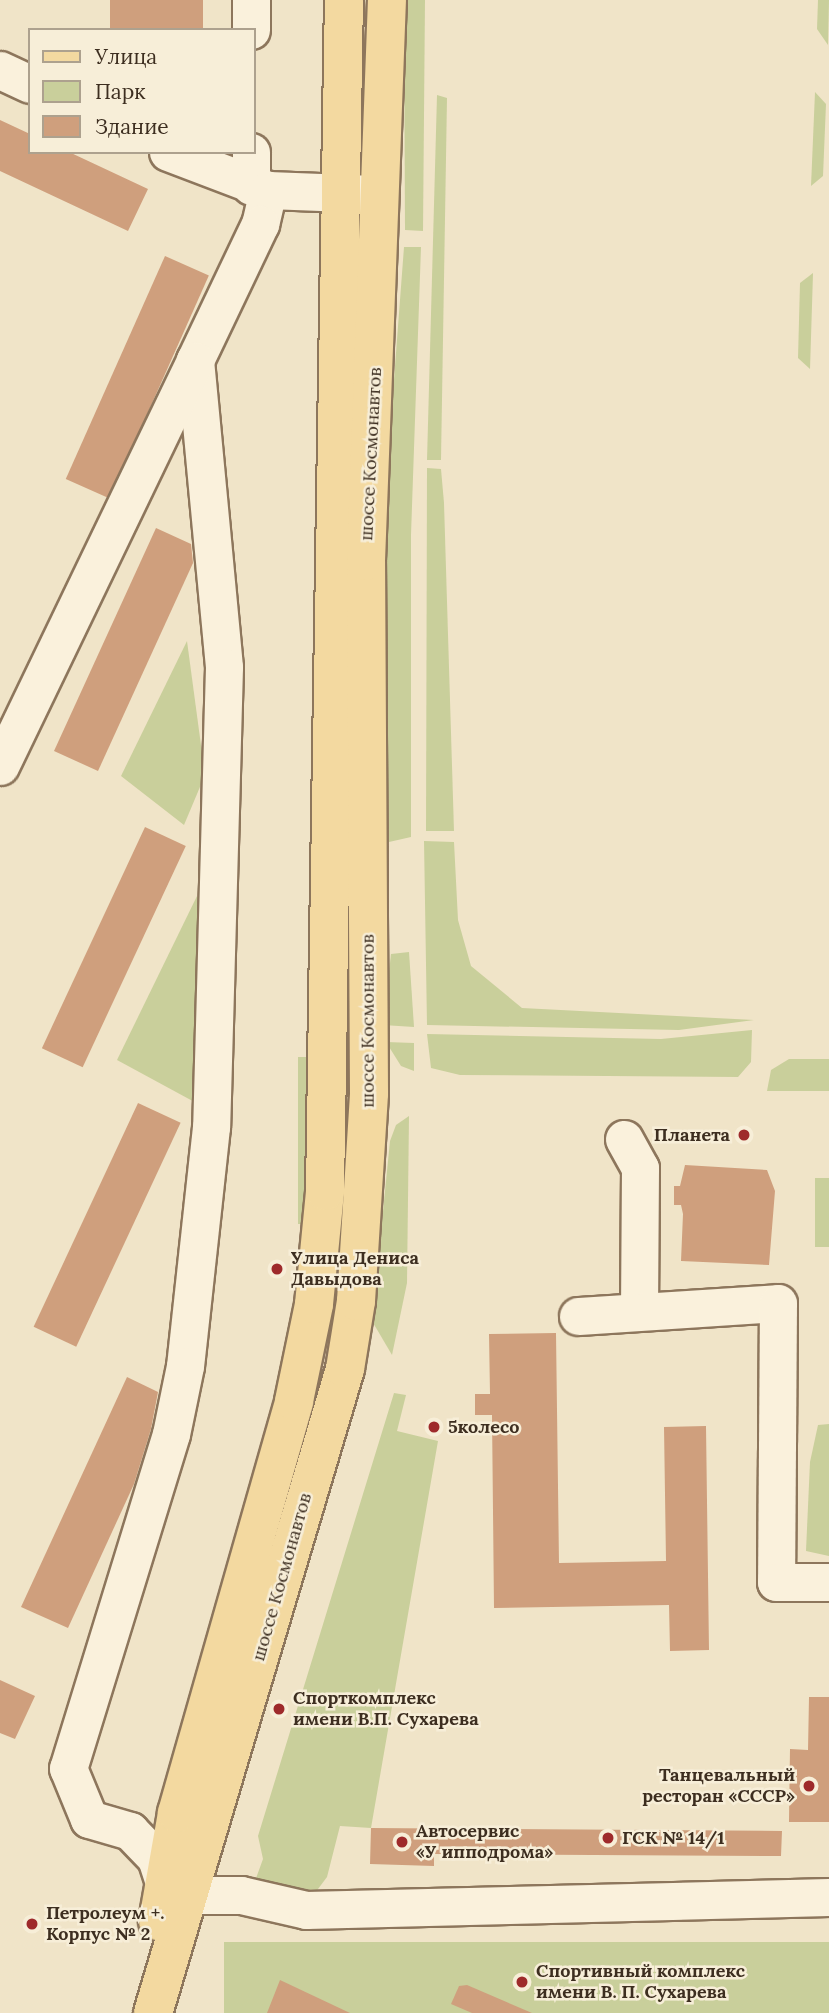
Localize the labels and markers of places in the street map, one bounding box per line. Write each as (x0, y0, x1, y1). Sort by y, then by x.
place label: Планета (654, 1124, 730, 1146)
marker: Планета (736, 1127, 752, 1143)
place label: Улица Дениса Давыдова (291, 1248, 419, 1290)
marker: Улица Дениса Давыдова (269, 1261, 285, 1277)
place label: 5колесо (448, 1416, 519, 1438)
marker: 5колесо (426, 1419, 442, 1435)
place label: Спорткомплекс имени В.П. Сухарева (293, 1688, 479, 1730)
marker: Спорткомплекс имени В.П. Сухарева (271, 1701, 287, 1717)
place label: Танцевальный ресторан «СССР» (642, 1765, 795, 1808)
marker: Танцевальный ресторан «СССР» (801, 1778, 817, 1794)
place label: Автосервис «У ипподрома» (416, 1821, 553, 1864)
place label: ГСК № 14/1 (622, 1827, 725, 1849)
marker: ГСК № 14/1 (600, 1830, 616, 1846)
marker: Автосервис «У ипподрома» (394, 1834, 410, 1850)
place label: Петролеум +. Корпус № 2 (46, 1903, 164, 1946)
marker: Петролеум +. Корпус № 2 (24, 1916, 40, 1932)
place label: Спортивный комплекс имени В. П. Сухарева (536, 1961, 745, 2004)
marker: Спортивный комплекс имени В. П. Сухарева (514, 1974, 530, 1990)

